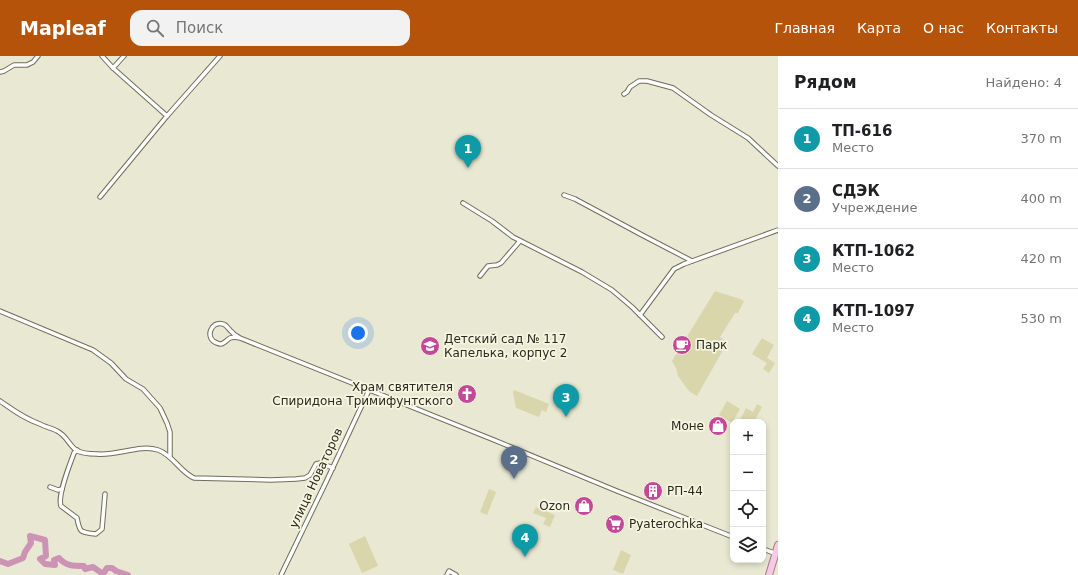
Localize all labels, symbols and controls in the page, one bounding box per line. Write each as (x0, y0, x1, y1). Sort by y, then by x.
search box (130, 10, 410, 46)
text: Mapleaf (20, 17, 106, 39)
icon: search (144, 17, 166, 39)
text: Поиск (176, 19, 223, 37)
text: Главная (774, 20, 835, 36)
text: Карта (857, 20, 901, 36)
text: О нас (923, 20, 964, 36)
text: Контакты (986, 20, 1058, 36)
text: Рядом (794, 72, 857, 92)
text: Найдено: 4 (986, 75, 1062, 90)
text: ТП-616 (832, 122, 892, 140)
text: 1 (802, 131, 812, 146)
text: 370 m (1020, 131, 1062, 146)
pin: 1 (455, 135, 481, 168)
text: Место (832, 140, 874, 155)
text: СДЭК (832, 182, 880, 200)
text: 2 (802, 191, 812, 206)
text: 400 m (1020, 191, 1062, 206)
text: Учреждение (832, 200, 918, 215)
text: КТП-1062 (832, 242, 915, 260)
text: 3 (802, 251, 812, 266)
text: 420 m (1020, 251, 1062, 266)
text: Место (832, 260, 874, 275)
text: КТП-1097 (832, 302, 915, 320)
text: 4 (802, 311, 812, 326)
text: 530 m (1020, 311, 1062, 326)
text: Место (832, 320, 874, 335)
your location (348, 323, 368, 343)
place label: Детский сад № 117 Капелька, корпус 2 (444, 332, 567, 360)
cafe icon: Парк (671, 334, 693, 356)
school or university icon: Детский сад № 117 Капелька, корпус 2 (419, 335, 441, 357)
place label: Парк (696, 338, 727, 352)
place label: Храм святителя Спиридона Тримифунтского (272, 380, 453, 408)
church icon: Храм святителя Спиридона Тримифунтского (456, 383, 478, 405)
pin: 3 (553, 384, 579, 417)
shop icon: Моне (707, 415, 729, 437)
place label: Моне (671, 419, 704, 433)
map controls (730, 419, 766, 563)
button: + (730, 419, 766, 455)
street label: улица Новаторов (287, 426, 345, 530)
pin: 2 (501, 446, 527, 479)
button: − (730, 455, 766, 491)
building icon: РП-44 (642, 480, 664, 502)
place label: РП-44 (667, 484, 703, 498)
button: locate (730, 491, 766, 527)
shop icon: Ozon (573, 495, 595, 517)
place label: Ozon (539, 499, 570, 513)
supermarket icon: Pyaterochka (604, 513, 626, 535)
place label: Pyaterochka (629, 517, 703, 531)
pin: 4 (512, 524, 538, 557)
button: layers (730, 527, 766, 563)

